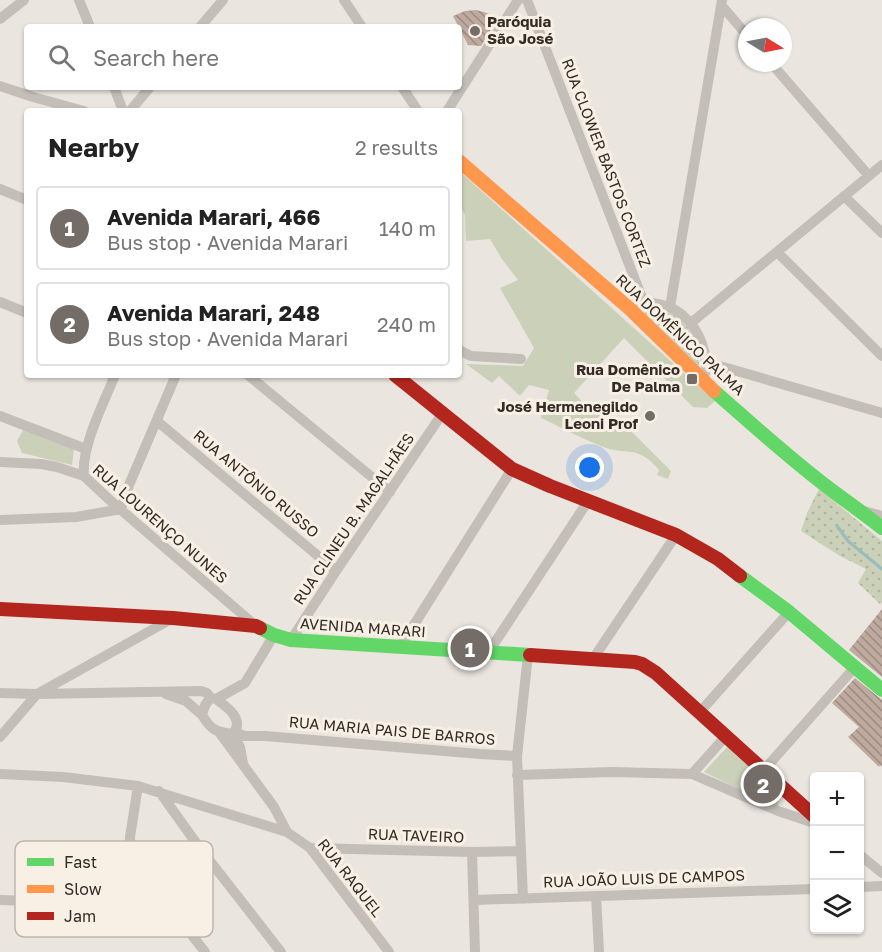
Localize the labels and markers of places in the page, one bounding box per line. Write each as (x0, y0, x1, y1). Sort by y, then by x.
place label: Paróquia São José (487, 12, 553, 47)
marker: Paróquia São José (468, 24, 482, 38)
place label: Rua Domênico De Palma (576, 360, 680, 395)
marker: Rua Domênico De Palma (685, 372, 699, 386)
place label: José Hermenegildo Leoni Prof (497, 397, 639, 432)
marker: José Hermenegildo Leoni Prof (643, 409, 657, 423)
pin: 1 (450, 626, 490, 670)
pin: 2 (744, 762, 783, 806)

